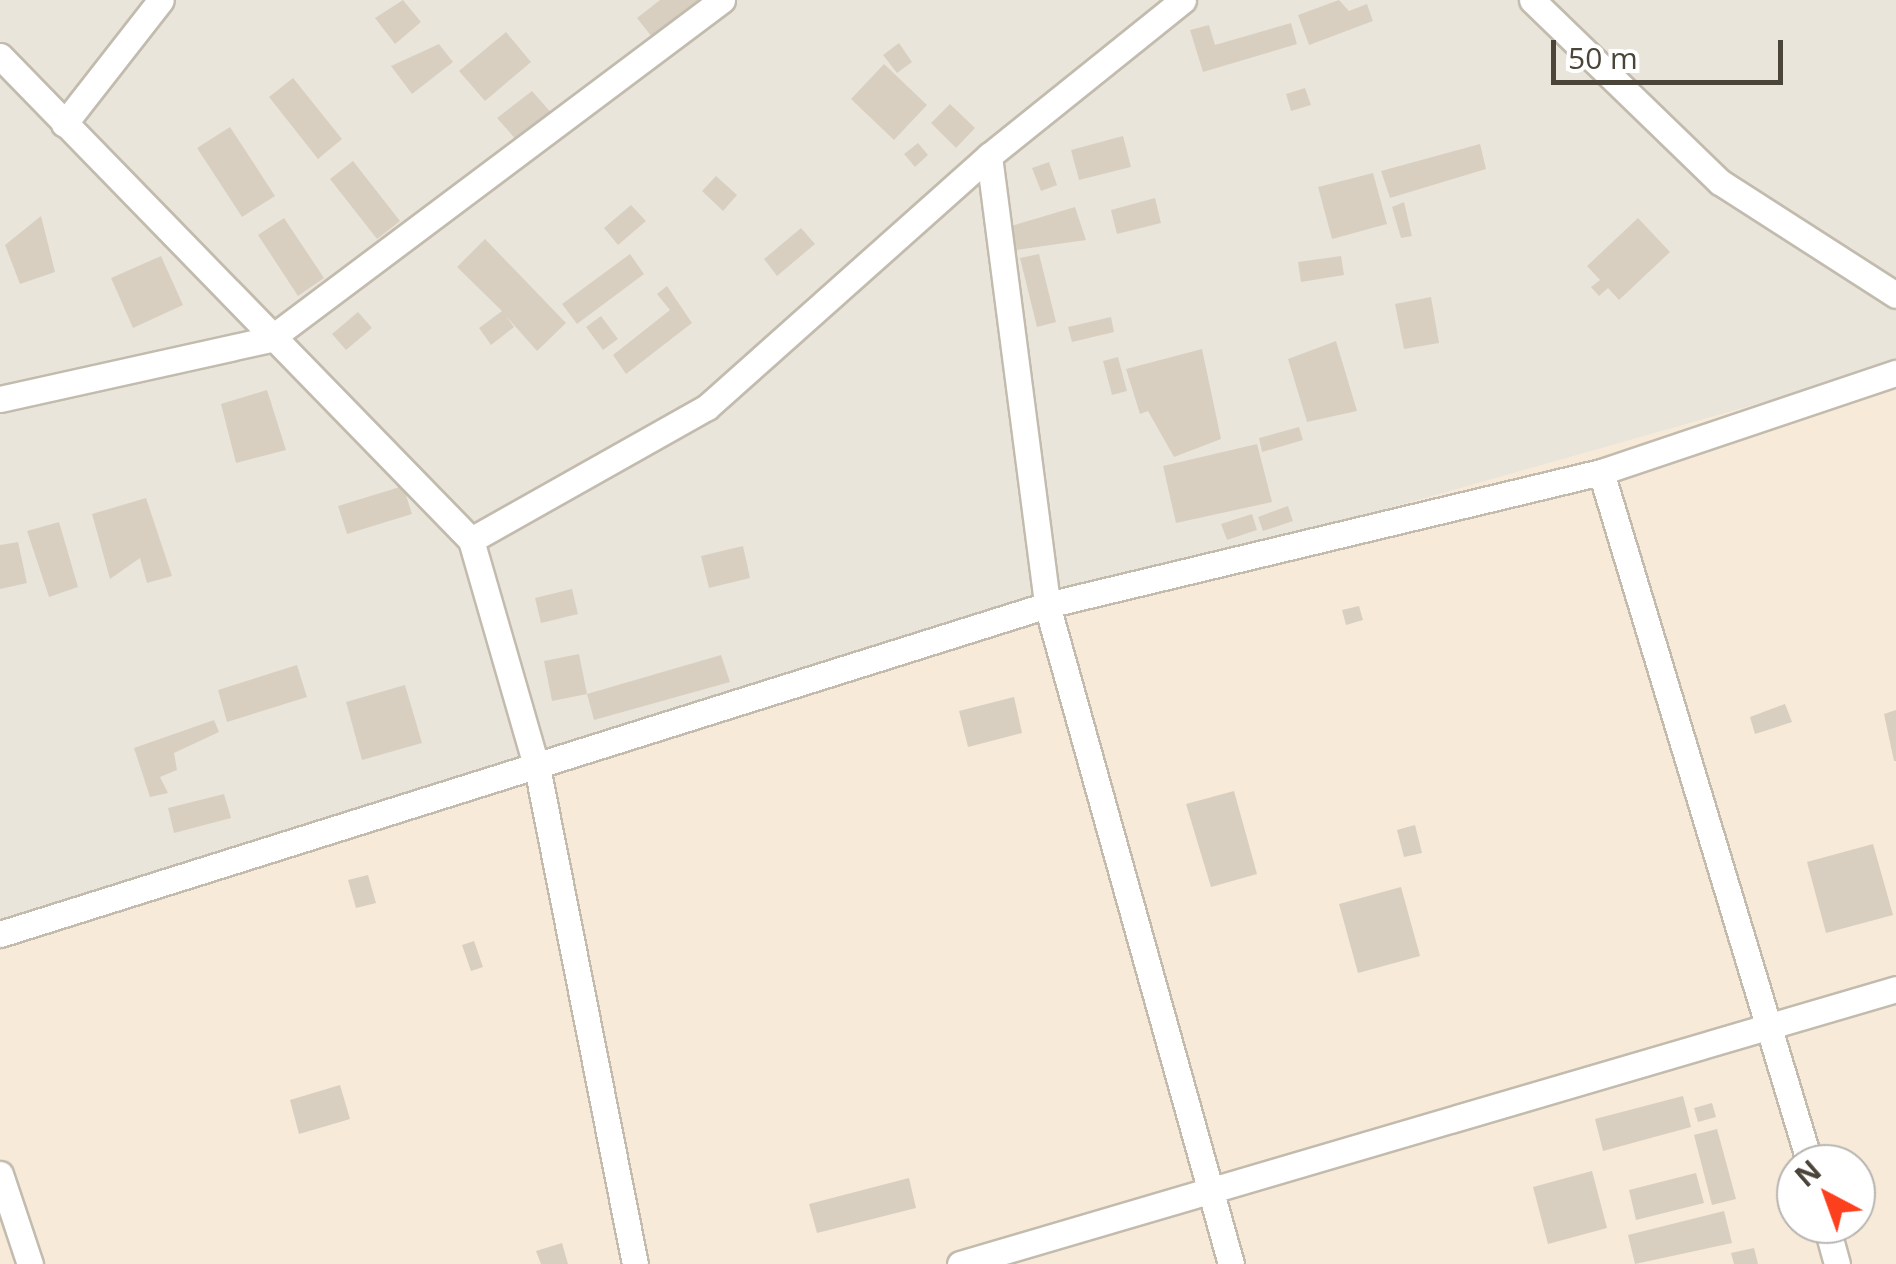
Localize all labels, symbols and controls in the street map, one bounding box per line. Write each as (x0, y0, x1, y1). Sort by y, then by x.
scale bar (1556, 20, 1788, 82)
text: 50 m (1568, 37, 1638, 78)
north arrow (1776, 1144, 1876, 1244)
text: N (1787, 1151, 1829, 1195)

